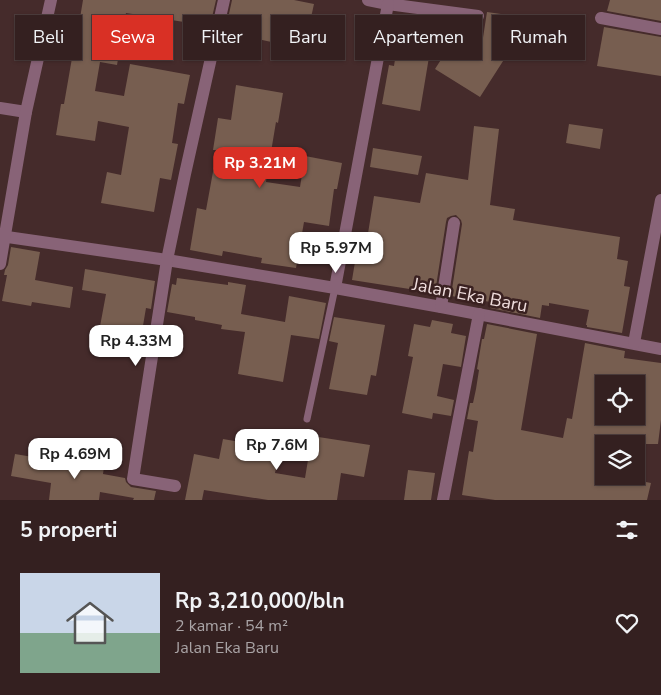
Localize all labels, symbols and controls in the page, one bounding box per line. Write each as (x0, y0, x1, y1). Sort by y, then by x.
chip: Beli (15, 15, 82, 60)
chip: Sewa (92, 15, 173, 60)
chip: Filter (183, 15, 261, 60)
chip: Baru (271, 15, 345, 60)
chip: Apartemen (355, 15, 482, 60)
chip: Rumah (492, 15, 585, 60)
pin: Rp 3.21M (208, 146, 312, 189)
text: Rp 3.21M (224, 152, 296, 174)
pin: Rp 5.97M (284, 232, 388, 274)
text: Rp 5.97M (300, 237, 372, 259)
street label: Jalan Eka Baru (409, 272, 530, 318)
pin: Rp 4.33M (84, 324, 188, 367)
text: Rp 4.33M (100, 330, 172, 352)
map controls (595, 375, 645, 485)
button: locate (595, 375, 645, 425)
pin: Rp 7.6M (231, 428, 323, 471)
text: Rp 7.6M (246, 434, 308, 456)
button: layers (595, 435, 645, 485)
pin: Rp 4.69M (23, 438, 127, 480)
text: Rp 4.69M (39, 443, 111, 465)
text: 5 properti (20, 516, 117, 544)
icon: filters (613, 516, 641, 544)
text: Rp 3,210,000/bln (175, 587, 344, 615)
icon: home (60, 593, 120, 653)
icon: heart (613, 609, 641, 637)
text: 2 kamar · 54 m² (175, 615, 288, 637)
text: Jalan Eka Baru (175, 637, 279, 659)

